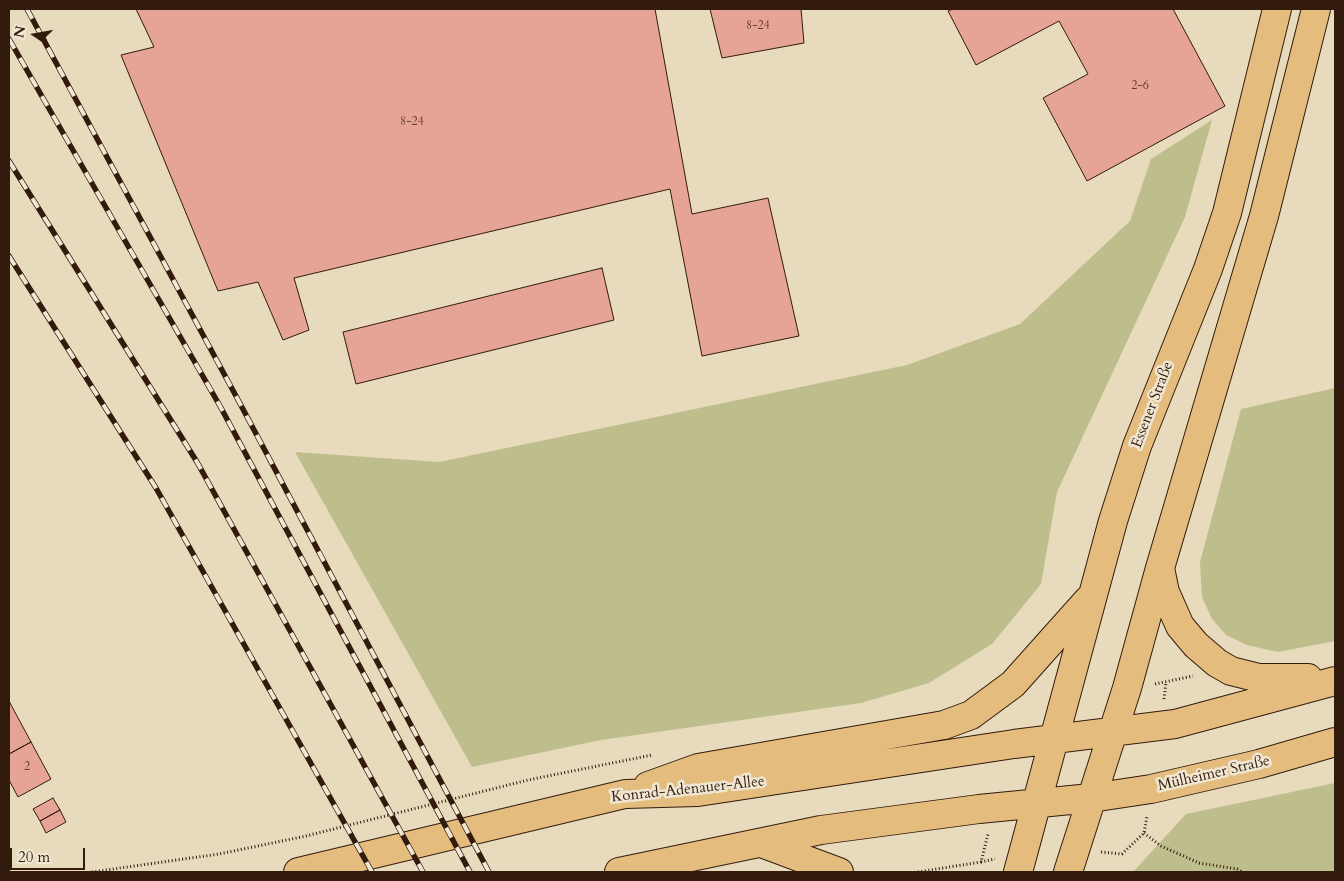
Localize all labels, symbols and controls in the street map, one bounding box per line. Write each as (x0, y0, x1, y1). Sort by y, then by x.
north arrow (10, 10, 60, 60)
house number: 8-24 (746, 19, 770, 33)
text: N (9, 24, 30, 40)
house number: 2-6 (1131, 79, 1149, 93)
house number: 8-24 (400, 115, 424, 129)
street label: Essener Straße (1128, 359, 1178, 451)
street label: Mülheimer Straße (1156, 752, 1272, 796)
house number: 2 (24, 760, 30, 774)
street label: Konrad-Adenauer-Allee (610, 773, 766, 807)
scale bar (12, 838, 88, 870)
text: 20 m (18, 847, 50, 867)

